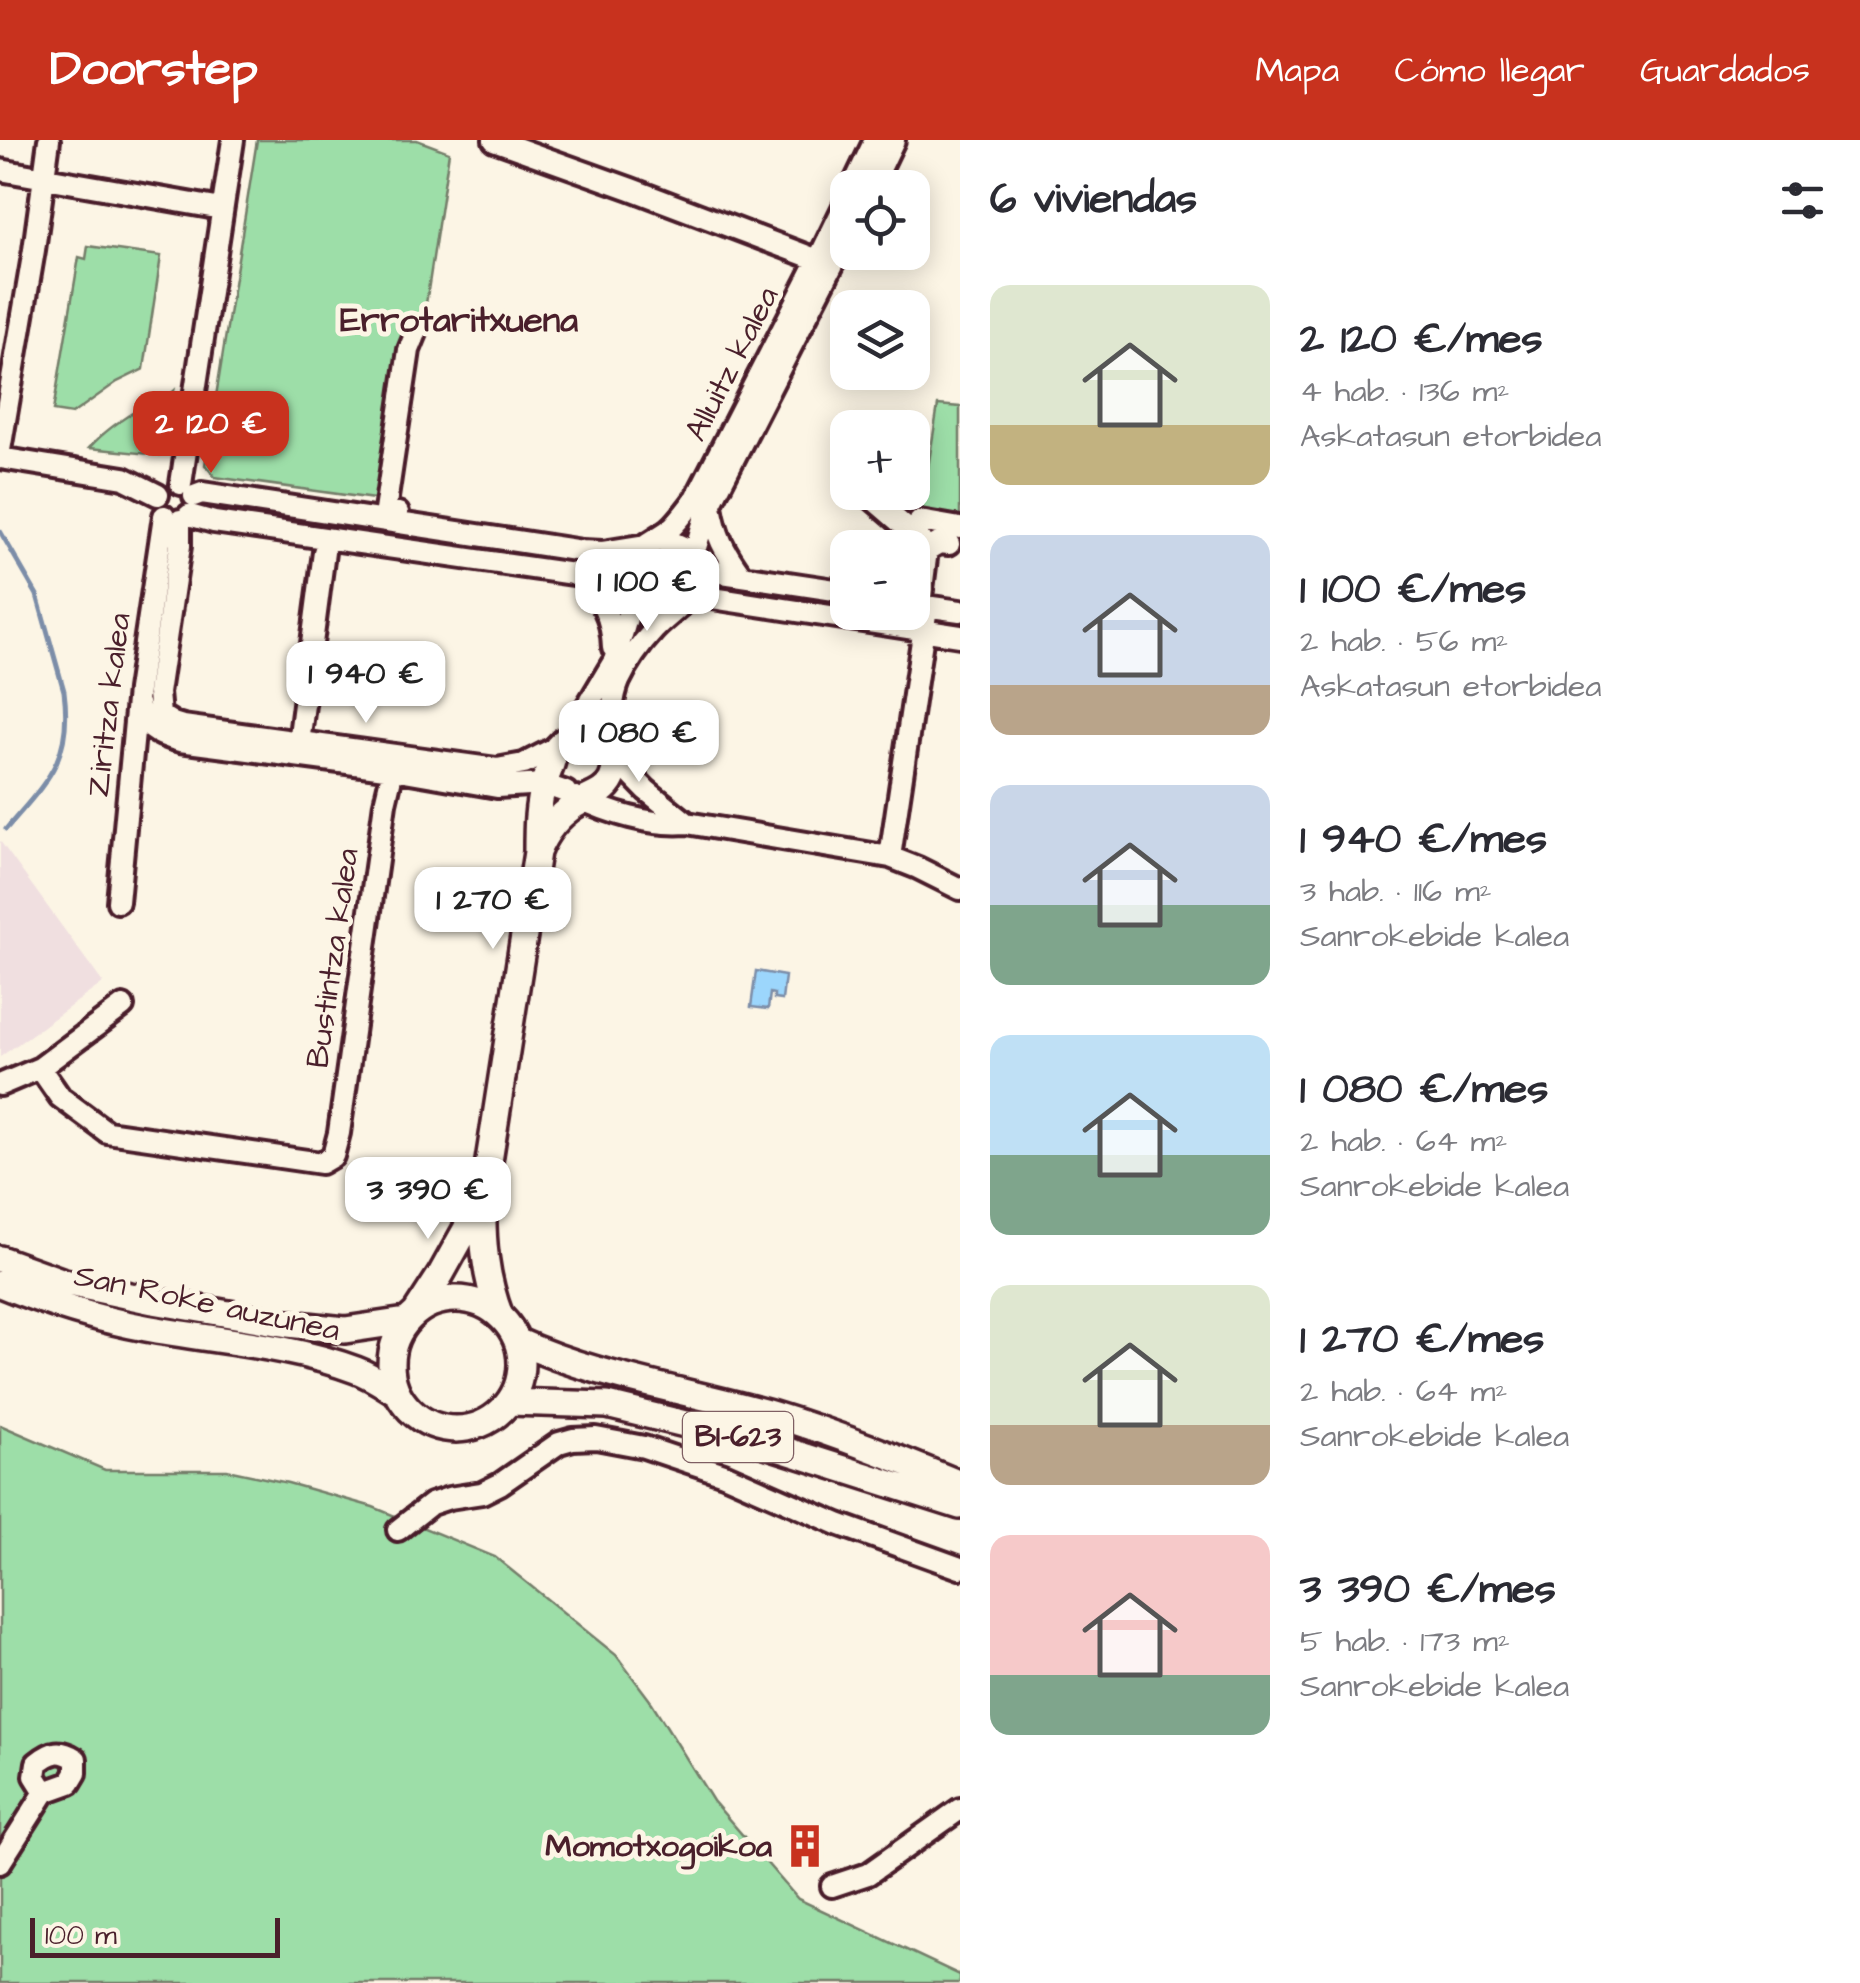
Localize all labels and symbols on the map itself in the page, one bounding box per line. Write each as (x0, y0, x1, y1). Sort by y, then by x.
street label: Alluitz kalea (674, 279, 790, 449)
district label: Errotaritxuena (340, 296, 578, 345)
pin: 2 120 € (119, 391, 303, 476)
pin: 1 100 € (555, 549, 739, 634)
street label: Ziritza kalea (75, 611, 143, 799)
pin: 1 940 € (274, 641, 458, 726)
pin: 1 080 € (547, 700, 731, 785)
street label: Bustintza kalea (295, 845, 371, 1071)
pin: 1 270 € (401, 867, 585, 952)
pin: 3 390 € (336, 1157, 520, 1242)
street label: San Roke auzunea (70, 1253, 344, 1353)
road number: BI-623 (683, 1412, 793, 1462)
building icon: Momotxogoikoa (781, 1822, 829, 1870)
place label: Momotxogoikoa (545, 1824, 773, 1870)
scale bar (30, 1913, 280, 1958)

